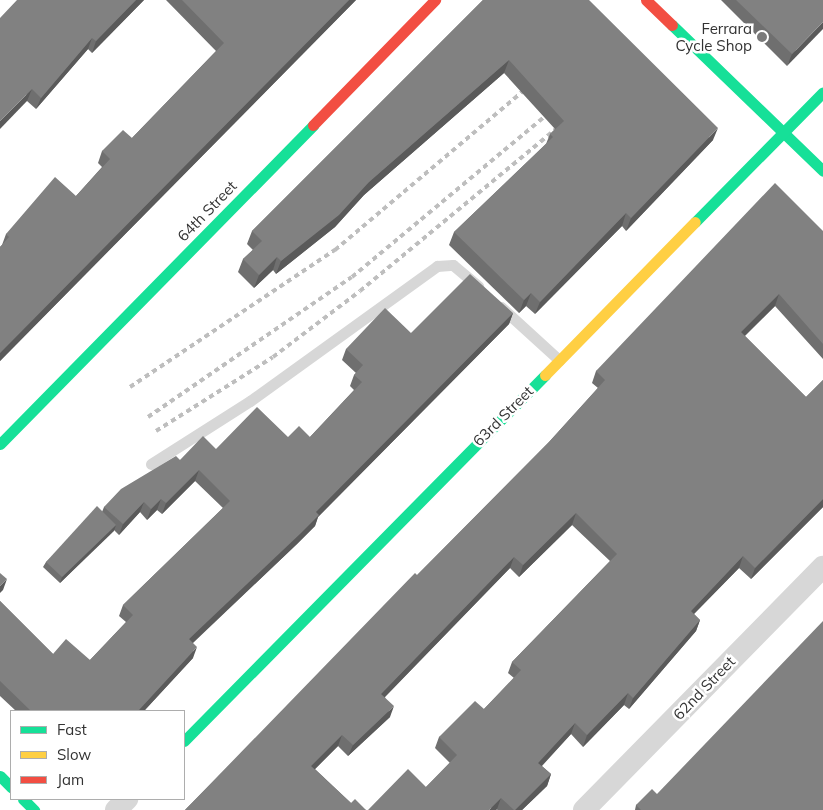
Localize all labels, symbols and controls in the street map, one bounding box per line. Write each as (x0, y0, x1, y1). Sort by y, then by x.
place label: Ferrara Cycle Shop (675, 19, 752, 54)
marker: Ferrara Cycle Shop (756, 31, 768, 43)
street label: 64th Street (174, 177, 240, 245)
street label: 63rd Street (469, 382, 537, 450)
street label: 62nd Street (669, 653, 739, 723)
legend (10, 710, 185, 800)
text: Fast (57, 720, 87, 739)
text: Slow (57, 745, 91, 764)
text: Jam (57, 770, 84, 789)

